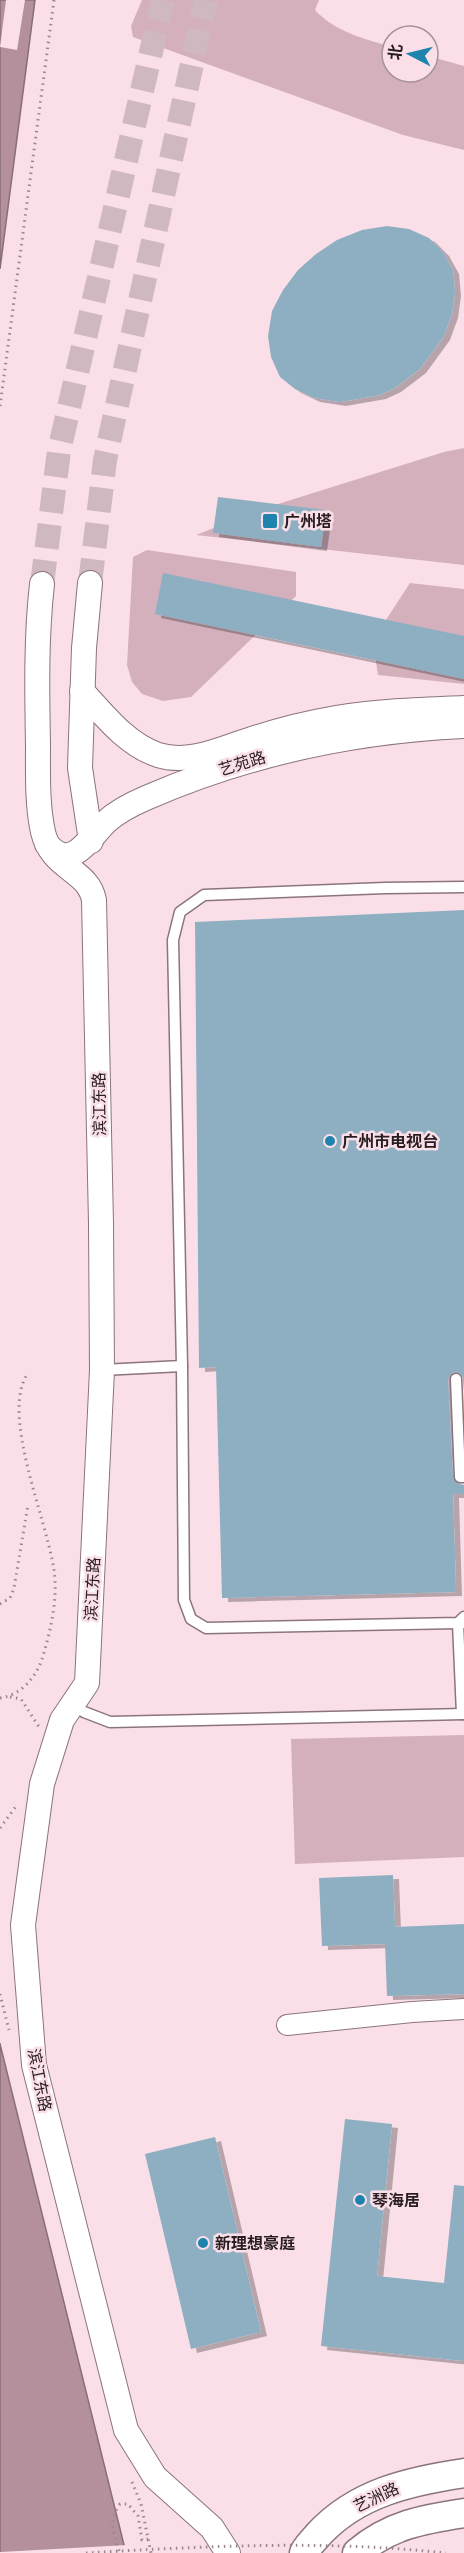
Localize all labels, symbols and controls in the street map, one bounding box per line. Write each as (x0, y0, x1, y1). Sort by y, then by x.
north arrow (380, 24, 440, 84)
text: 北 (386, 43, 405, 61)
marker: 广州塔 (261, 512, 279, 530)
place label: 广州塔 (284, 512, 332, 530)
street label: 艺苑路 (217, 748, 268, 779)
street label: 滨江东路 (90, 1072, 109, 1136)
place label: 广州市电视台 (342, 1132, 438, 1150)
marker: 广州市电视台 (323, 1134, 337, 1148)
street label: 滨江东路 (82, 1557, 103, 1621)
street label: 滨江东路 (25, 2047, 54, 2113)
place label: 琴海居 (372, 2192, 420, 2209)
marker: 琴海居 (353, 2193, 367, 2207)
place label: 新理想豪庭 (215, 2234, 295, 2252)
marker: 新理想豪庭 (196, 2236, 210, 2250)
street label: 艺洲路 (351, 2480, 402, 2515)

